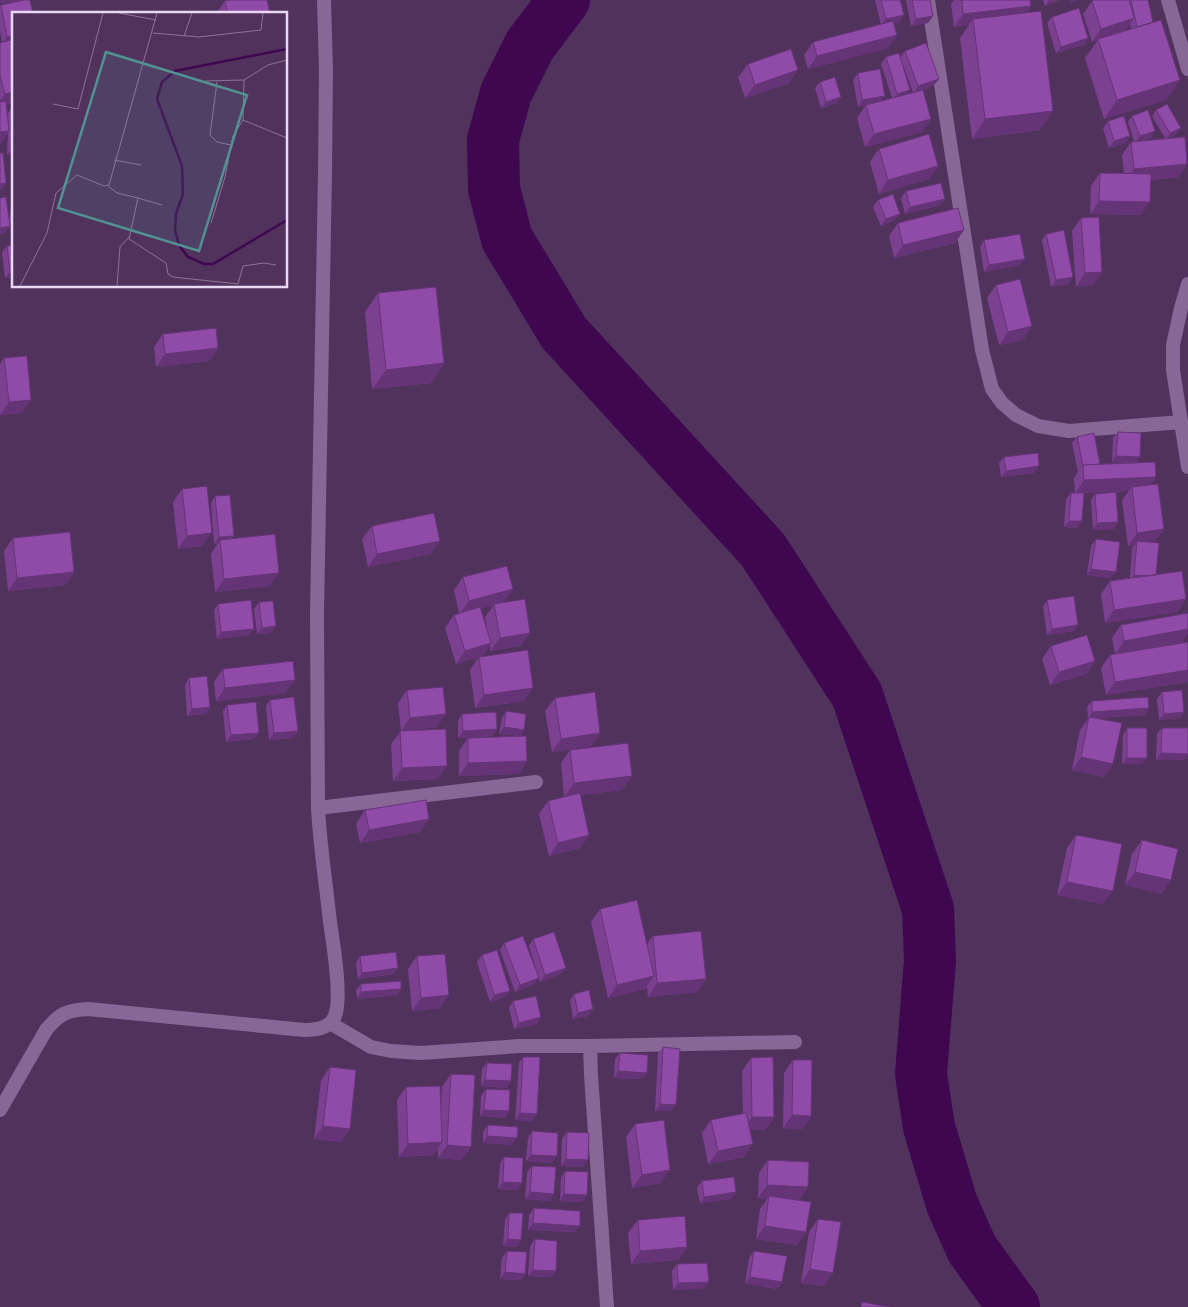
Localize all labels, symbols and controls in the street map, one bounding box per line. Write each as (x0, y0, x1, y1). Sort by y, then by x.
inset map (12, 12, 288, 288)

